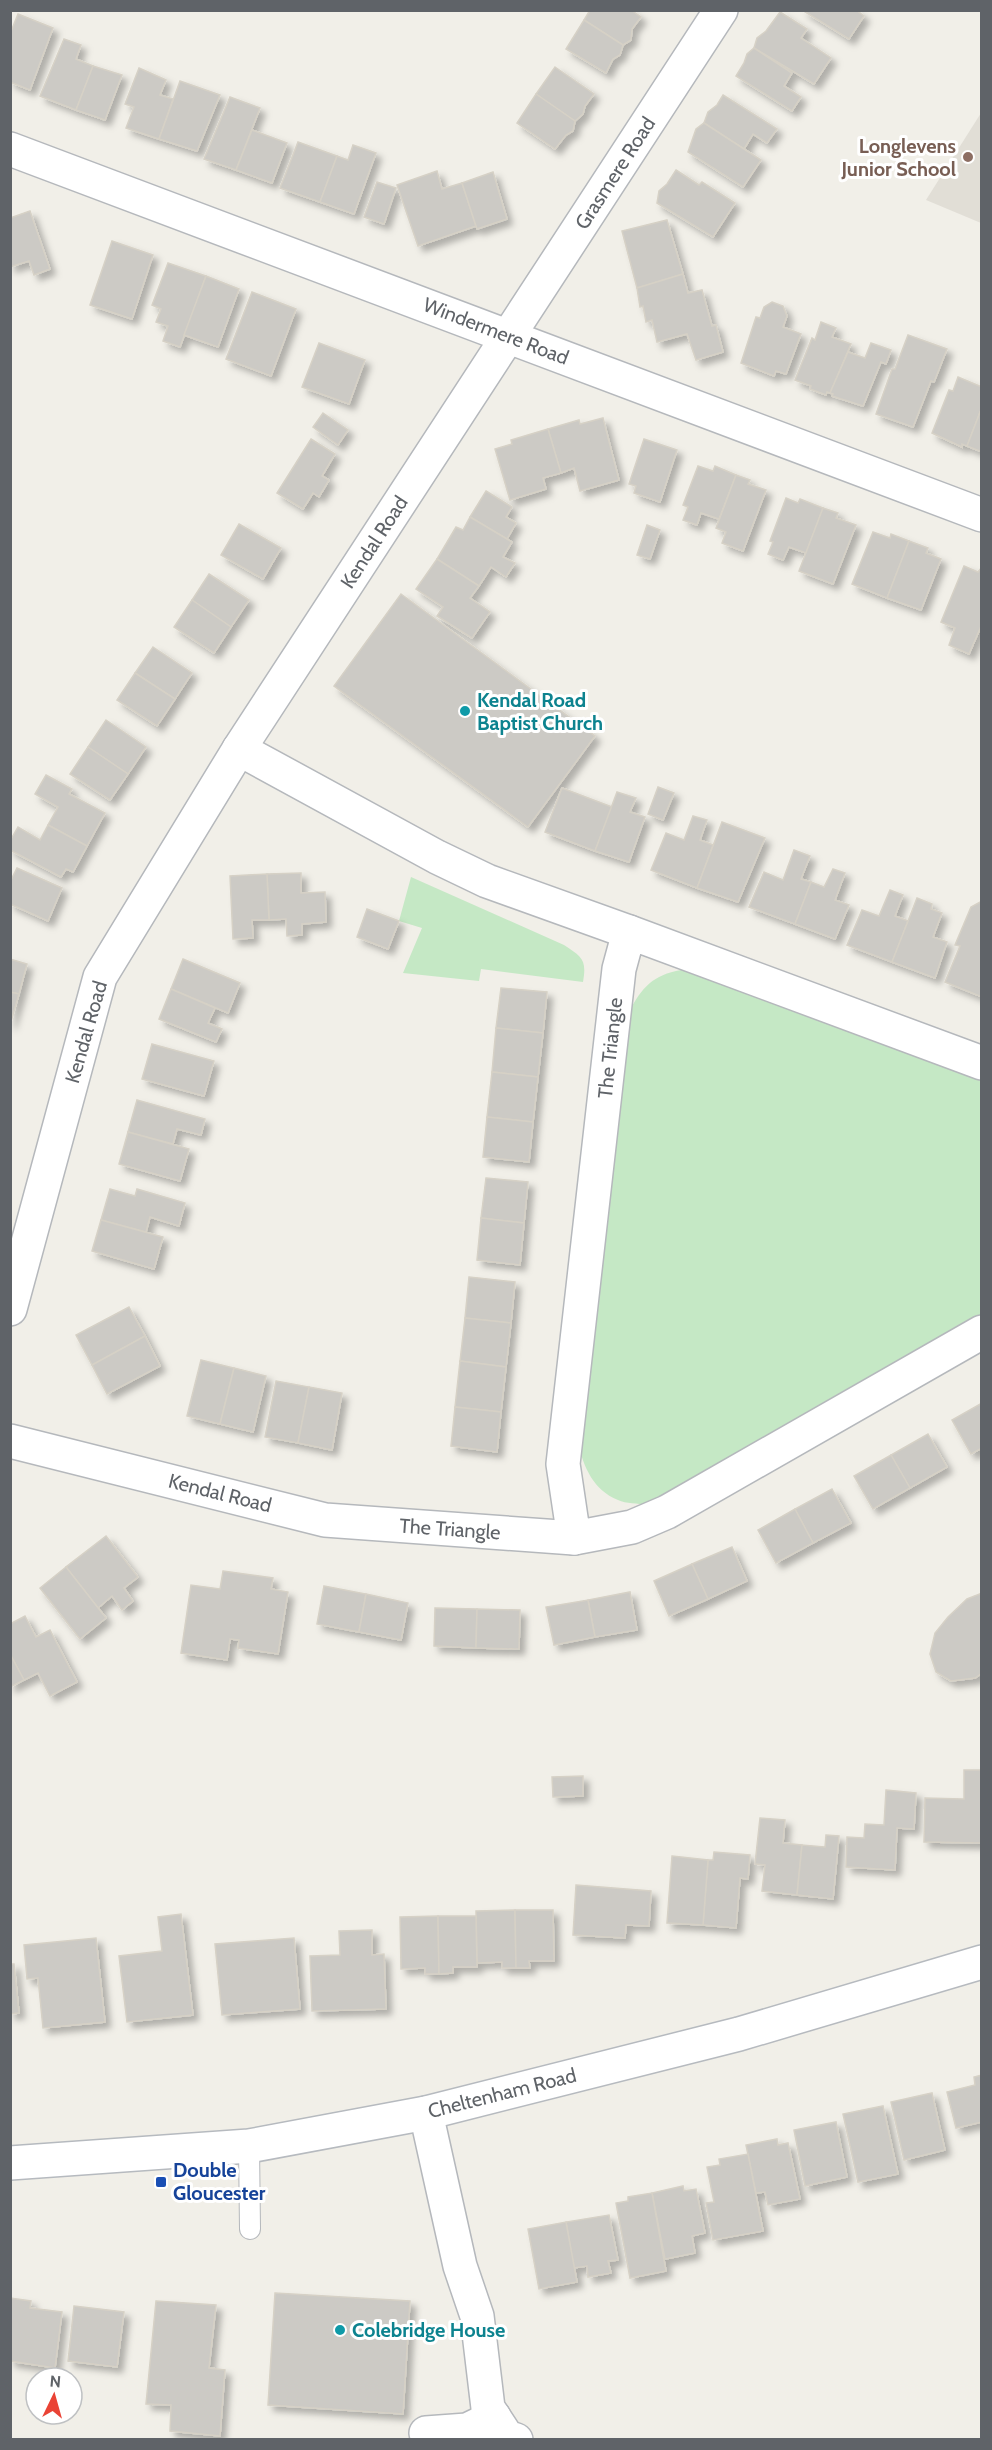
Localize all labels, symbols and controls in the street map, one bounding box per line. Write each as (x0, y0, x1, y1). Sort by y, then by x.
street label: Grasmere Road (570, 112, 660, 234)
place label: Longlevens Junior School (840, 134, 956, 181)
marker: Longlevens Junior School (961, 150, 975, 164)
street label: Windermere Road (420, 292, 572, 370)
street label: Kendal Road (335, 491, 413, 593)
place label: Kendal Road Baptist Church (477, 688, 603, 735)
marker: Kendal Road Baptist Church (458, 704, 472, 718)
street label: Kendal Road (60, 978, 112, 1086)
street label: The Triangle (593, 996, 627, 1100)
street label: Kendal Road (166, 1469, 274, 1517)
street label: The Triangle (399, 1513, 501, 1545)
street label: Cheltenham Road (425, 2063, 579, 2123)
place label: Double Gloucester (173, 2158, 266, 2205)
marker: Double Gloucester (154, 2175, 168, 2189)
place label: Colebridge House (352, 2318, 505, 2342)
marker: Colebridge House (333, 2323, 347, 2337)
north arrow (24, 2366, 84, 2426)
text: N (49, 2372, 62, 2392)

